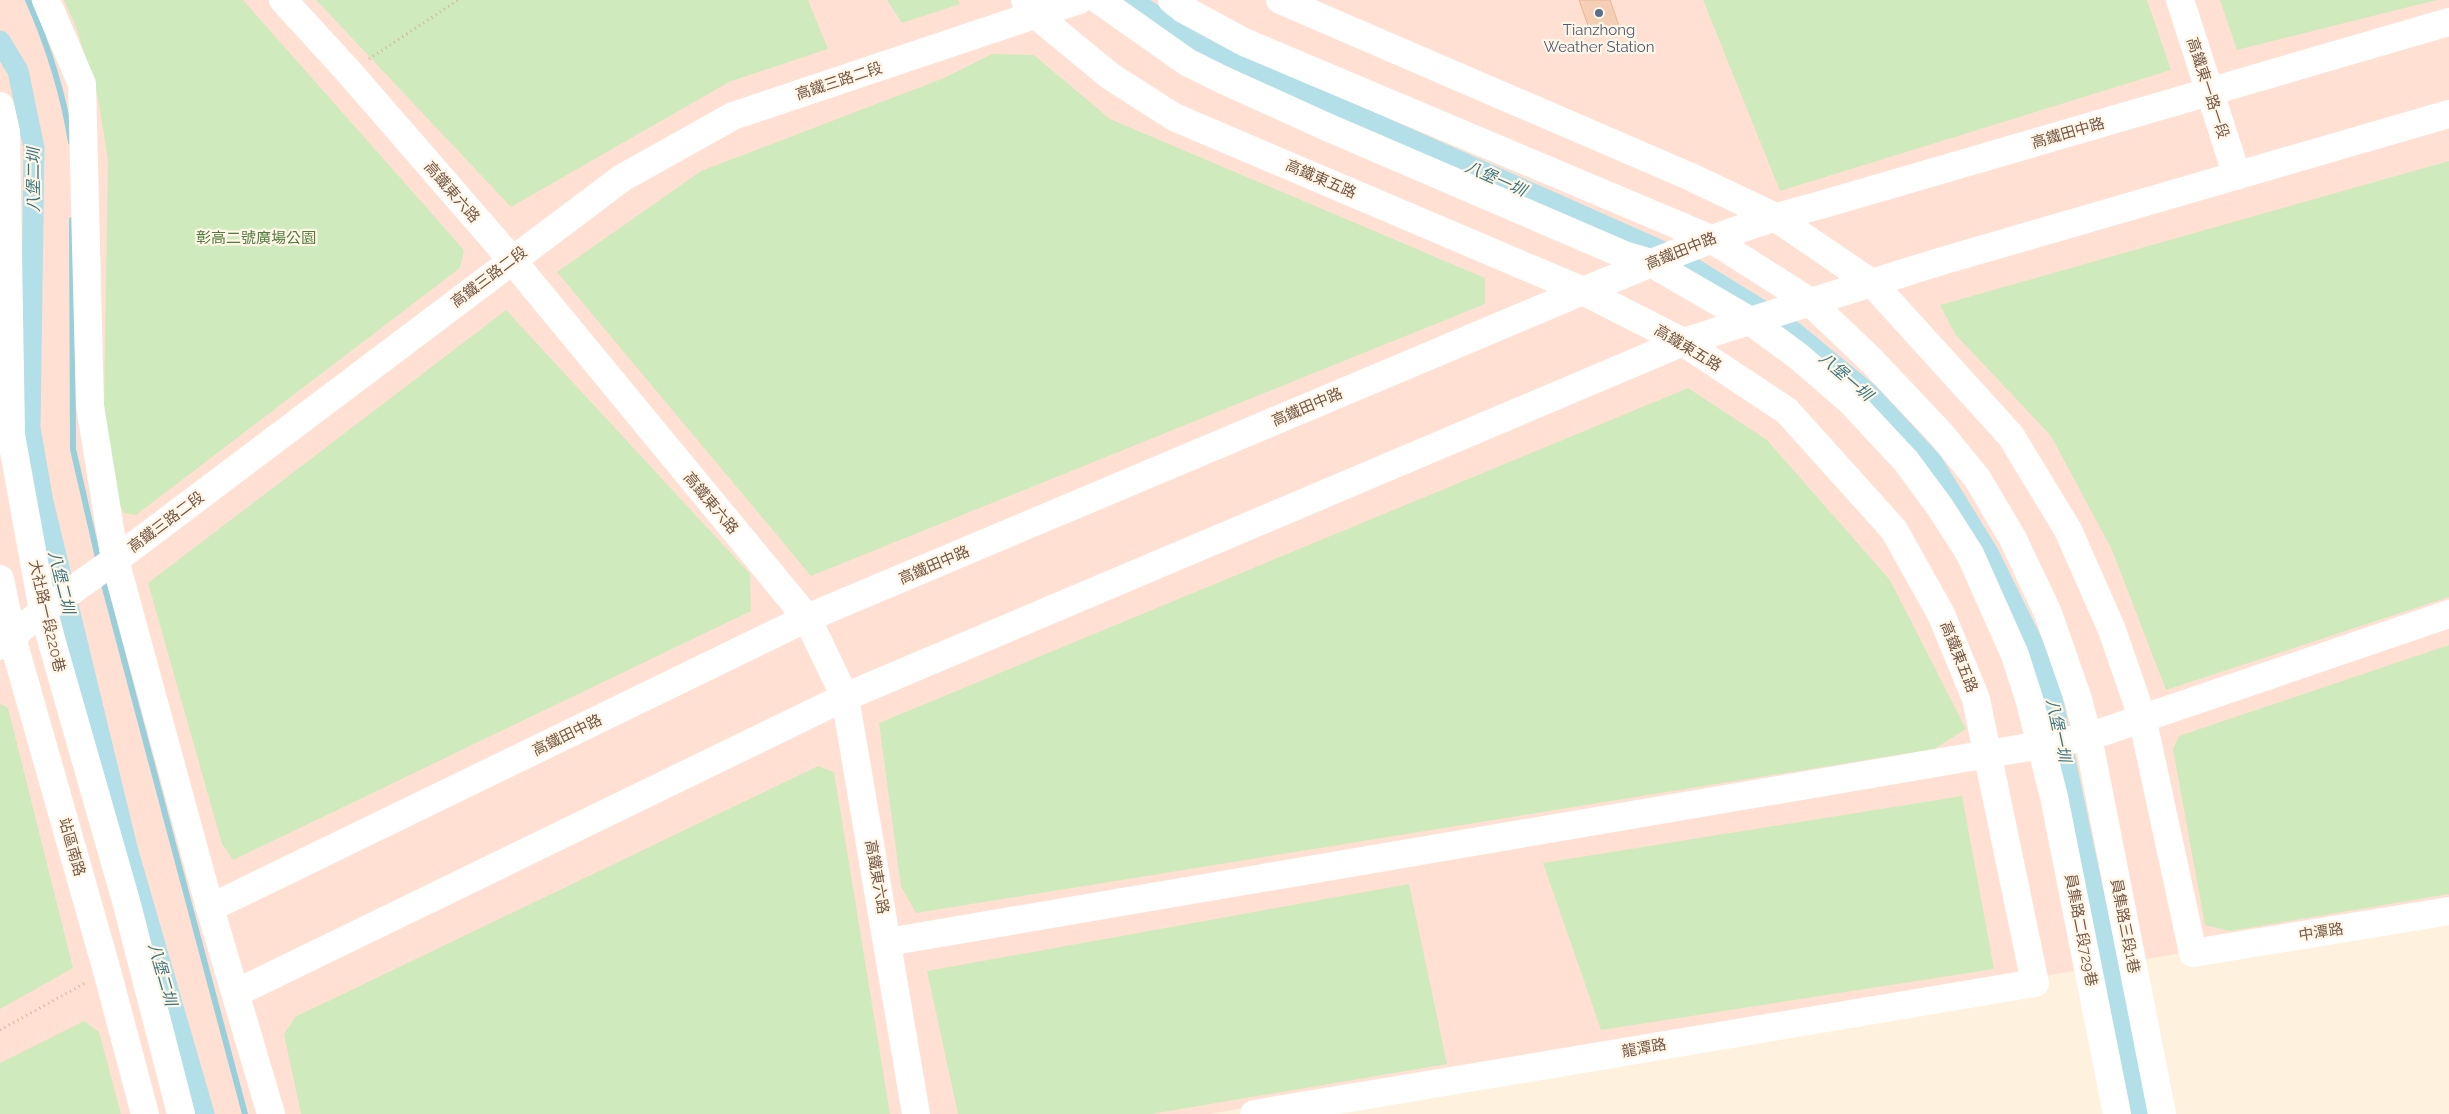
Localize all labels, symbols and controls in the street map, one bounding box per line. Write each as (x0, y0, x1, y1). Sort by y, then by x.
marker: Tianzhong Weather Station (1593, 7, 1605, 19)
place label: Tianzhong Weather Station (1543, 21, 1655, 56)
street label: 高鐵東一路一段 (2183, 35, 2233, 141)
street label: 高鐵三路二段 (793, 59, 885, 103)
street label: 高鐵田中路 (2029, 114, 2107, 152)
water label: 八堡二圳 (24, 146, 43, 212)
street label: 高鐵東五路 (1283, 156, 1359, 202)
water label: 八堡一圳 (1463, 157, 1531, 201)
street label: 高鐵東六路 (421, 158, 483, 226)
park label: 彰高二號廣場公園 (196, 229, 316, 247)
street label: 高鐵田中路 (1643, 229, 1719, 273)
street label: 高鐵三路二段 (448, 243, 530, 311)
street label: 高鐵東五路 (1651, 321, 1725, 375)
water label: 八堡一圳 (1815, 348, 1878, 406)
street label: 高鐵田中路 (1269, 384, 1345, 430)
street label: 高鐵東六路 (680, 468, 742, 538)
street label: 高鐵三路二段 (125, 488, 207, 556)
street label: 高鐵田中路 (896, 542, 972, 588)
water label: 八堡二圳 (45, 549, 79, 617)
street label: 大社路一段220巷 (25, 558, 69, 674)
street label: 高鐵東五路 (1937, 619, 1981, 695)
water label: 八堡一圳 (2043, 697, 2075, 765)
street label: 高鐵田中路 (529, 710, 605, 760)
street label: 站區南路 (55, 816, 89, 878)
street label: 高鐵東六路 (862, 838, 892, 916)
street label: 員集路二段729巷 (2061, 872, 2101, 988)
street label: 員集路三段1巷 (2107, 877, 2143, 975)
street label: 中潭路 (2297, 920, 2345, 944)
water label: 八堡二圳 (145, 941, 181, 1009)
street label: 龍潭路 (1620, 1035, 1668, 1061)

